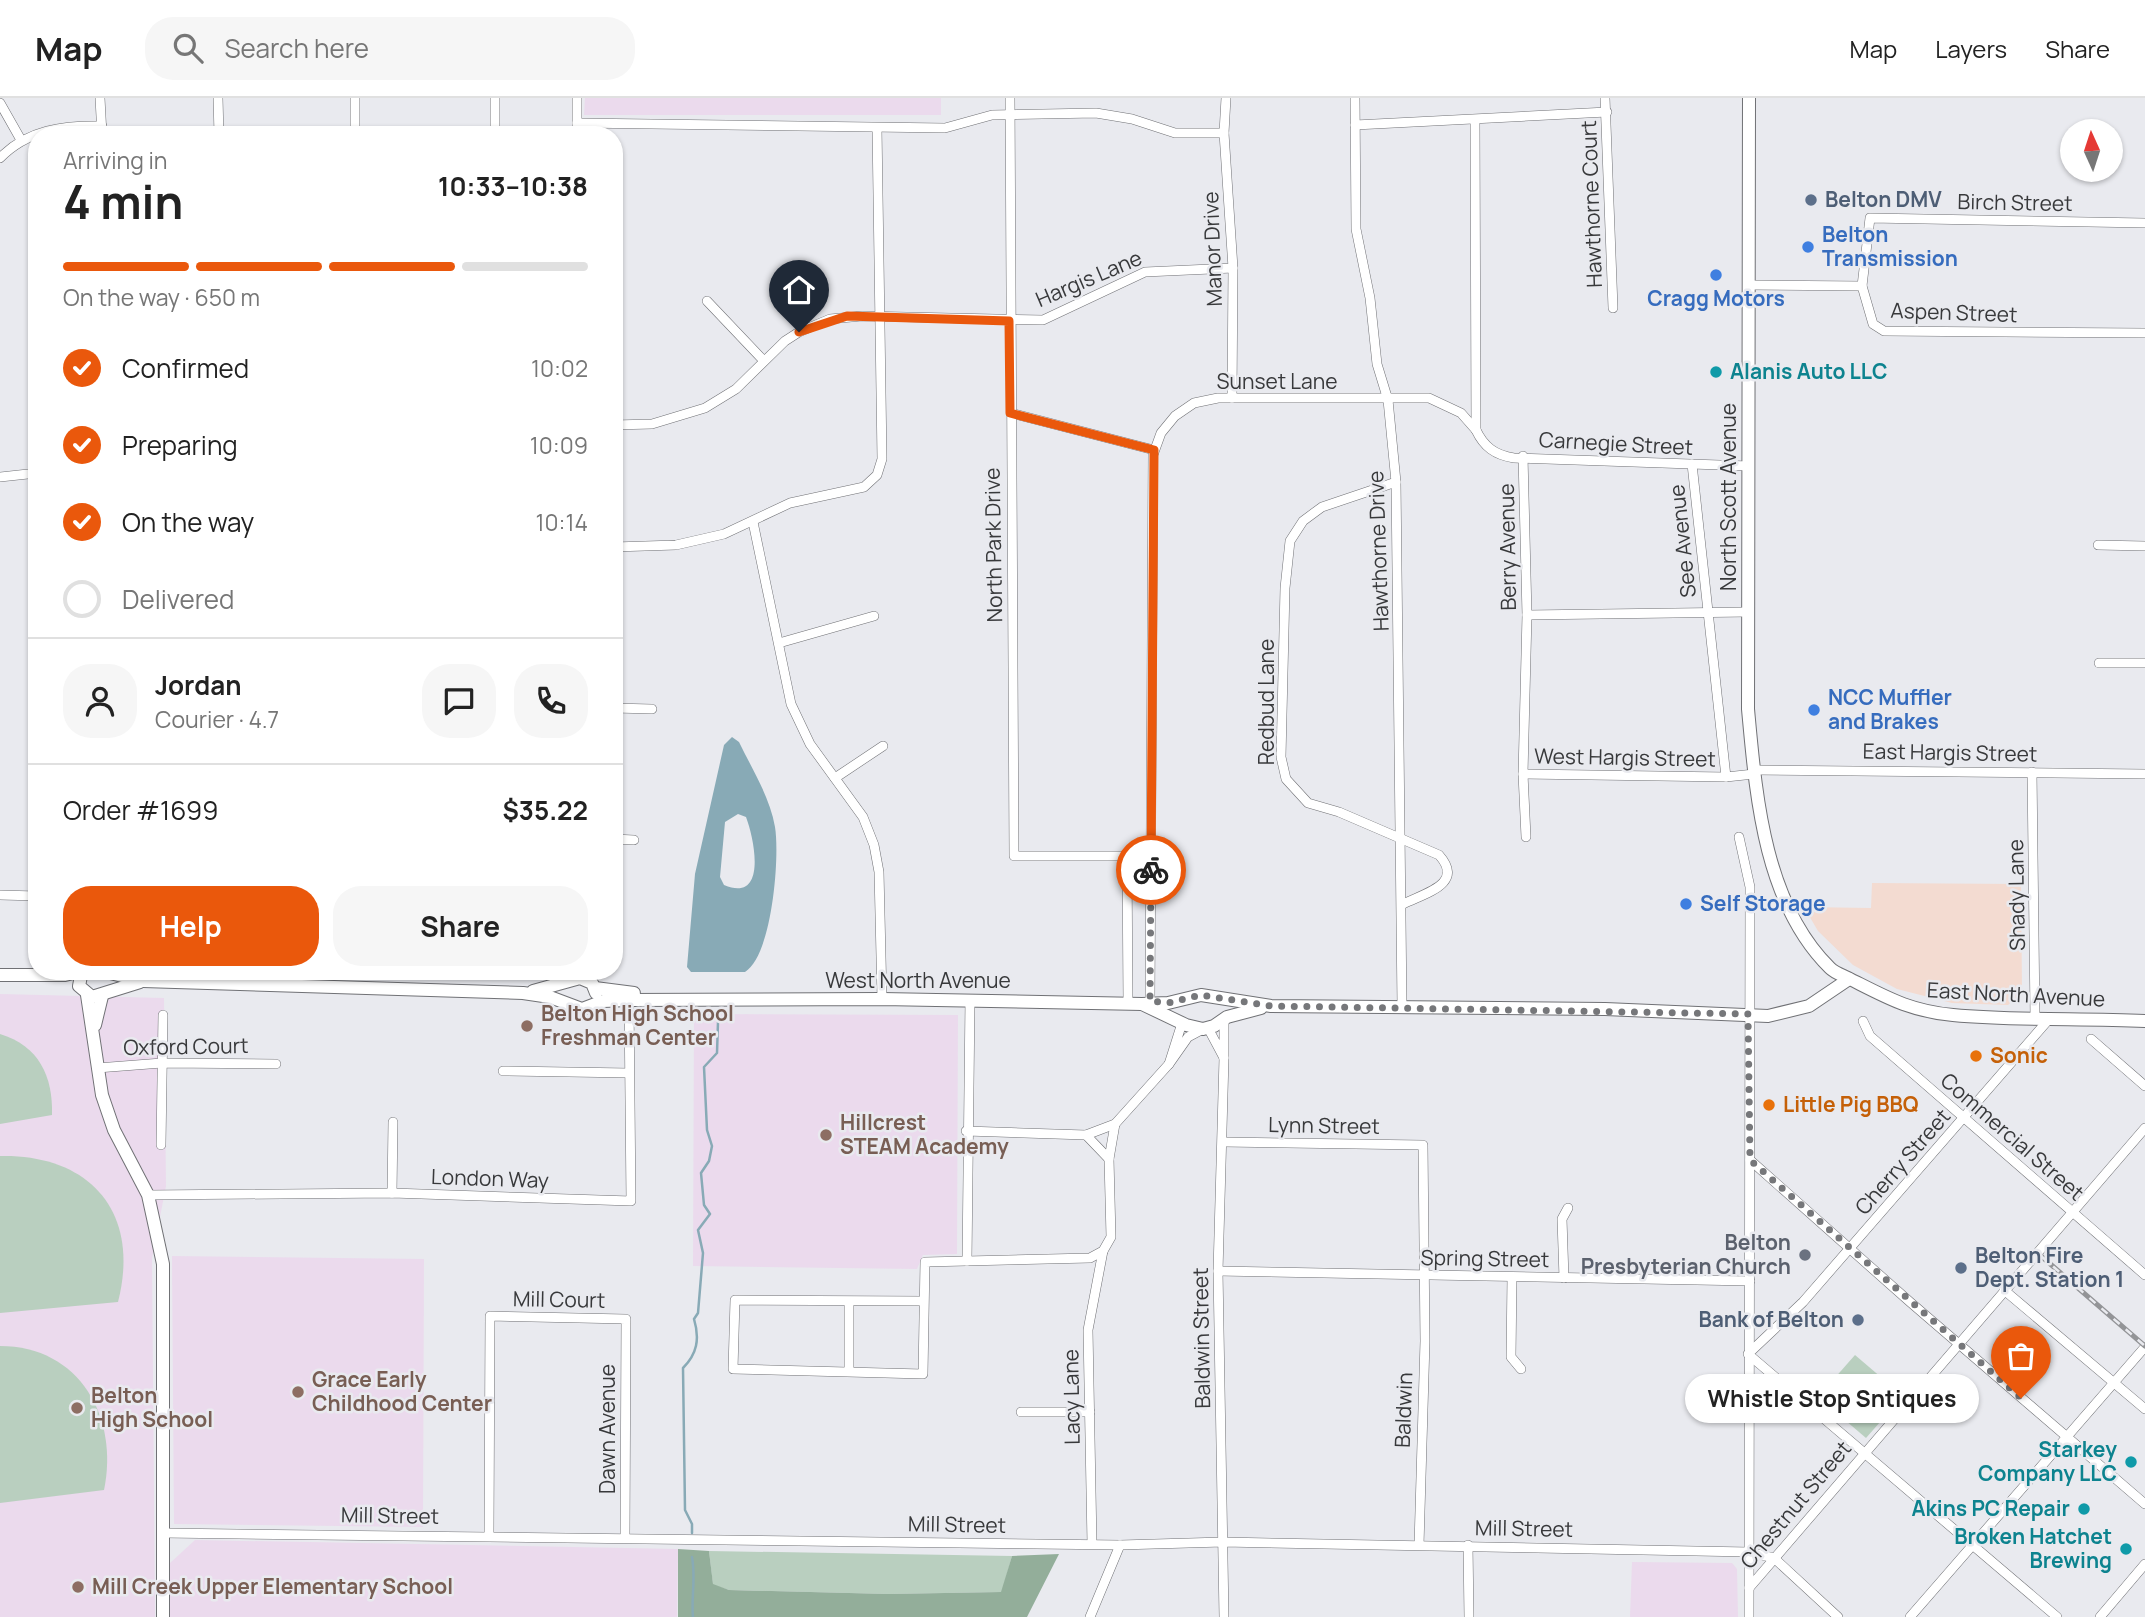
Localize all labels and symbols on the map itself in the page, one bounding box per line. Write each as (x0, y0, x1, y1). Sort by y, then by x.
north arrow (2060, 119, 2123, 182)
street label: Hawthorne Court (1574, 120, 1608, 288)
place label: Belton DMV (1825, 185, 1942, 213)
street label: Birch Street (1957, 187, 2073, 217)
street label: Manor Drive (1196, 191, 1228, 307)
marker: Belton DMV (1803, 192, 1819, 208)
place label: Belton Transmission (1822, 220, 1958, 272)
marker: Belton Transmission (1800, 239, 1816, 255)
street label: Hargis Lane (1031, 243, 1146, 313)
pin (769, 260, 829, 332)
marker: Cragg Motors (1708, 267, 1724, 283)
place label: Cragg Motors (1647, 284, 1785, 312)
street label: Aspen Street (1890, 296, 2018, 328)
place label: Alanis Auto LLC (1730, 357, 1888, 385)
marker: Alanis Auto LLC (1708, 364, 1724, 380)
street label: Sunset Lane (1217, 367, 1337, 395)
street label: North Scott Avenue (1714, 403, 1742, 591)
street label: Carnegie Street (1538, 425, 1694, 461)
street label: North Park Drive (978, 467, 1008, 623)
street label: Hawthorne Drive (1361, 470, 1395, 632)
street label: Berry Avenue (1492, 483, 1522, 611)
street label: See Avenue (1662, 483, 1702, 599)
street label: Redbud Lane (1252, 639, 1280, 765)
place label: NCC Muffler and Brakes (1828, 683, 1952, 735)
marker: NCC Muffler and Brakes (1806, 702, 1822, 718)
street label: East Hargis Street (1862, 736, 2038, 768)
street label: West Hargis Street (1534, 741, 1716, 773)
courier (1116, 835, 1186, 905)
street label: Shady Lane (2001, 839, 2031, 951)
place label: Self Storage (1700, 889, 1826, 917)
marker: Self Storage (1678, 896, 1694, 912)
street label: West North Avenue (825, 966, 1011, 994)
street label: East North Avenue (1926, 975, 2106, 1013)
place label: Belton High School Freshman Center (541, 999, 734, 1051)
marker: Belton High School Freshman Center (519, 1018, 535, 1034)
street label: Oxford Court (123, 1031, 249, 1061)
place label: Sonic (1990, 1041, 2048, 1069)
marker: Sonic (1968, 1048, 1984, 1064)
street label: Commercial Street (1935, 1066, 2090, 1206)
place label: Little Pig BBQ (1783, 1090, 1919, 1118)
marker: Little Pig BBQ (1761, 1097, 1777, 1113)
street label: Cherry Street (1848, 1102, 1956, 1220)
place label: Hillcrest STEAM Academy (840, 1108, 1009, 1160)
street label: Lynn Street (1268, 1110, 1380, 1140)
marker: Hillcrest STEAM Academy (818, 1127, 834, 1143)
street label: London Way (431, 1162, 549, 1194)
place label: Belton Presbyterian Church (1581, 1228, 1791, 1280)
place label: Belton Fire Dept. Station 1 (1975, 1241, 2124, 1293)
street label: Spring Street (1420, 1243, 1550, 1273)
marker: Belton Presbyterian Church (1797, 1247, 1813, 1263)
marker: Belton Fire Dept. Station 1 (1953, 1260, 1969, 1276)
street label: Baldwin Street (1186, 1267, 1216, 1409)
street label: Mill Court (513, 1284, 605, 1314)
place label: Bank of Belton (1698, 1305, 1844, 1333)
marker: Bank of Belton (1850, 1312, 1866, 1328)
pin (1991, 1326, 2051, 1398)
street label: Lacy Lane (1056, 1349, 1086, 1445)
street label: Dawn Avenue (593, 1364, 621, 1494)
place label: Grace Early Childhood Center (312, 1365, 492, 1417)
street label: Baldwin (1388, 1372, 1418, 1448)
callout: Whistle Stop Sntiques (1685, 1374, 1979, 1422)
place label: Belton High School (91, 1381, 213, 1433)
marker: Grace Early Childhood Center (290, 1384, 306, 1400)
marker: Belton High School (69, 1400, 85, 1416)
street label: Chestnut Street (1734, 1435, 1857, 1574)
place label: Starkey Company LLC (1978, 1435, 2117, 1487)
marker: Starkey Company LLC (2123, 1454, 2139, 1470)
place label: Akins PC Repair (1911, 1494, 2070, 1522)
street label: Mill Street (341, 1500, 439, 1530)
marker: Akins PC Repair (2076, 1501, 2092, 1517)
street label: Mill Street (908, 1509, 1006, 1539)
street label: Mill Street (1475, 1513, 1573, 1543)
place label: Broken Hatchet Brewing (1954, 1522, 2112, 1574)
marker: Broken Hatchet Brewing (2118, 1541, 2134, 1557)
place label: Mill Creek Upper Elementary School (92, 1572, 453, 1600)
marker: Mill Creek Upper Elementary School (70, 1579, 86, 1595)

